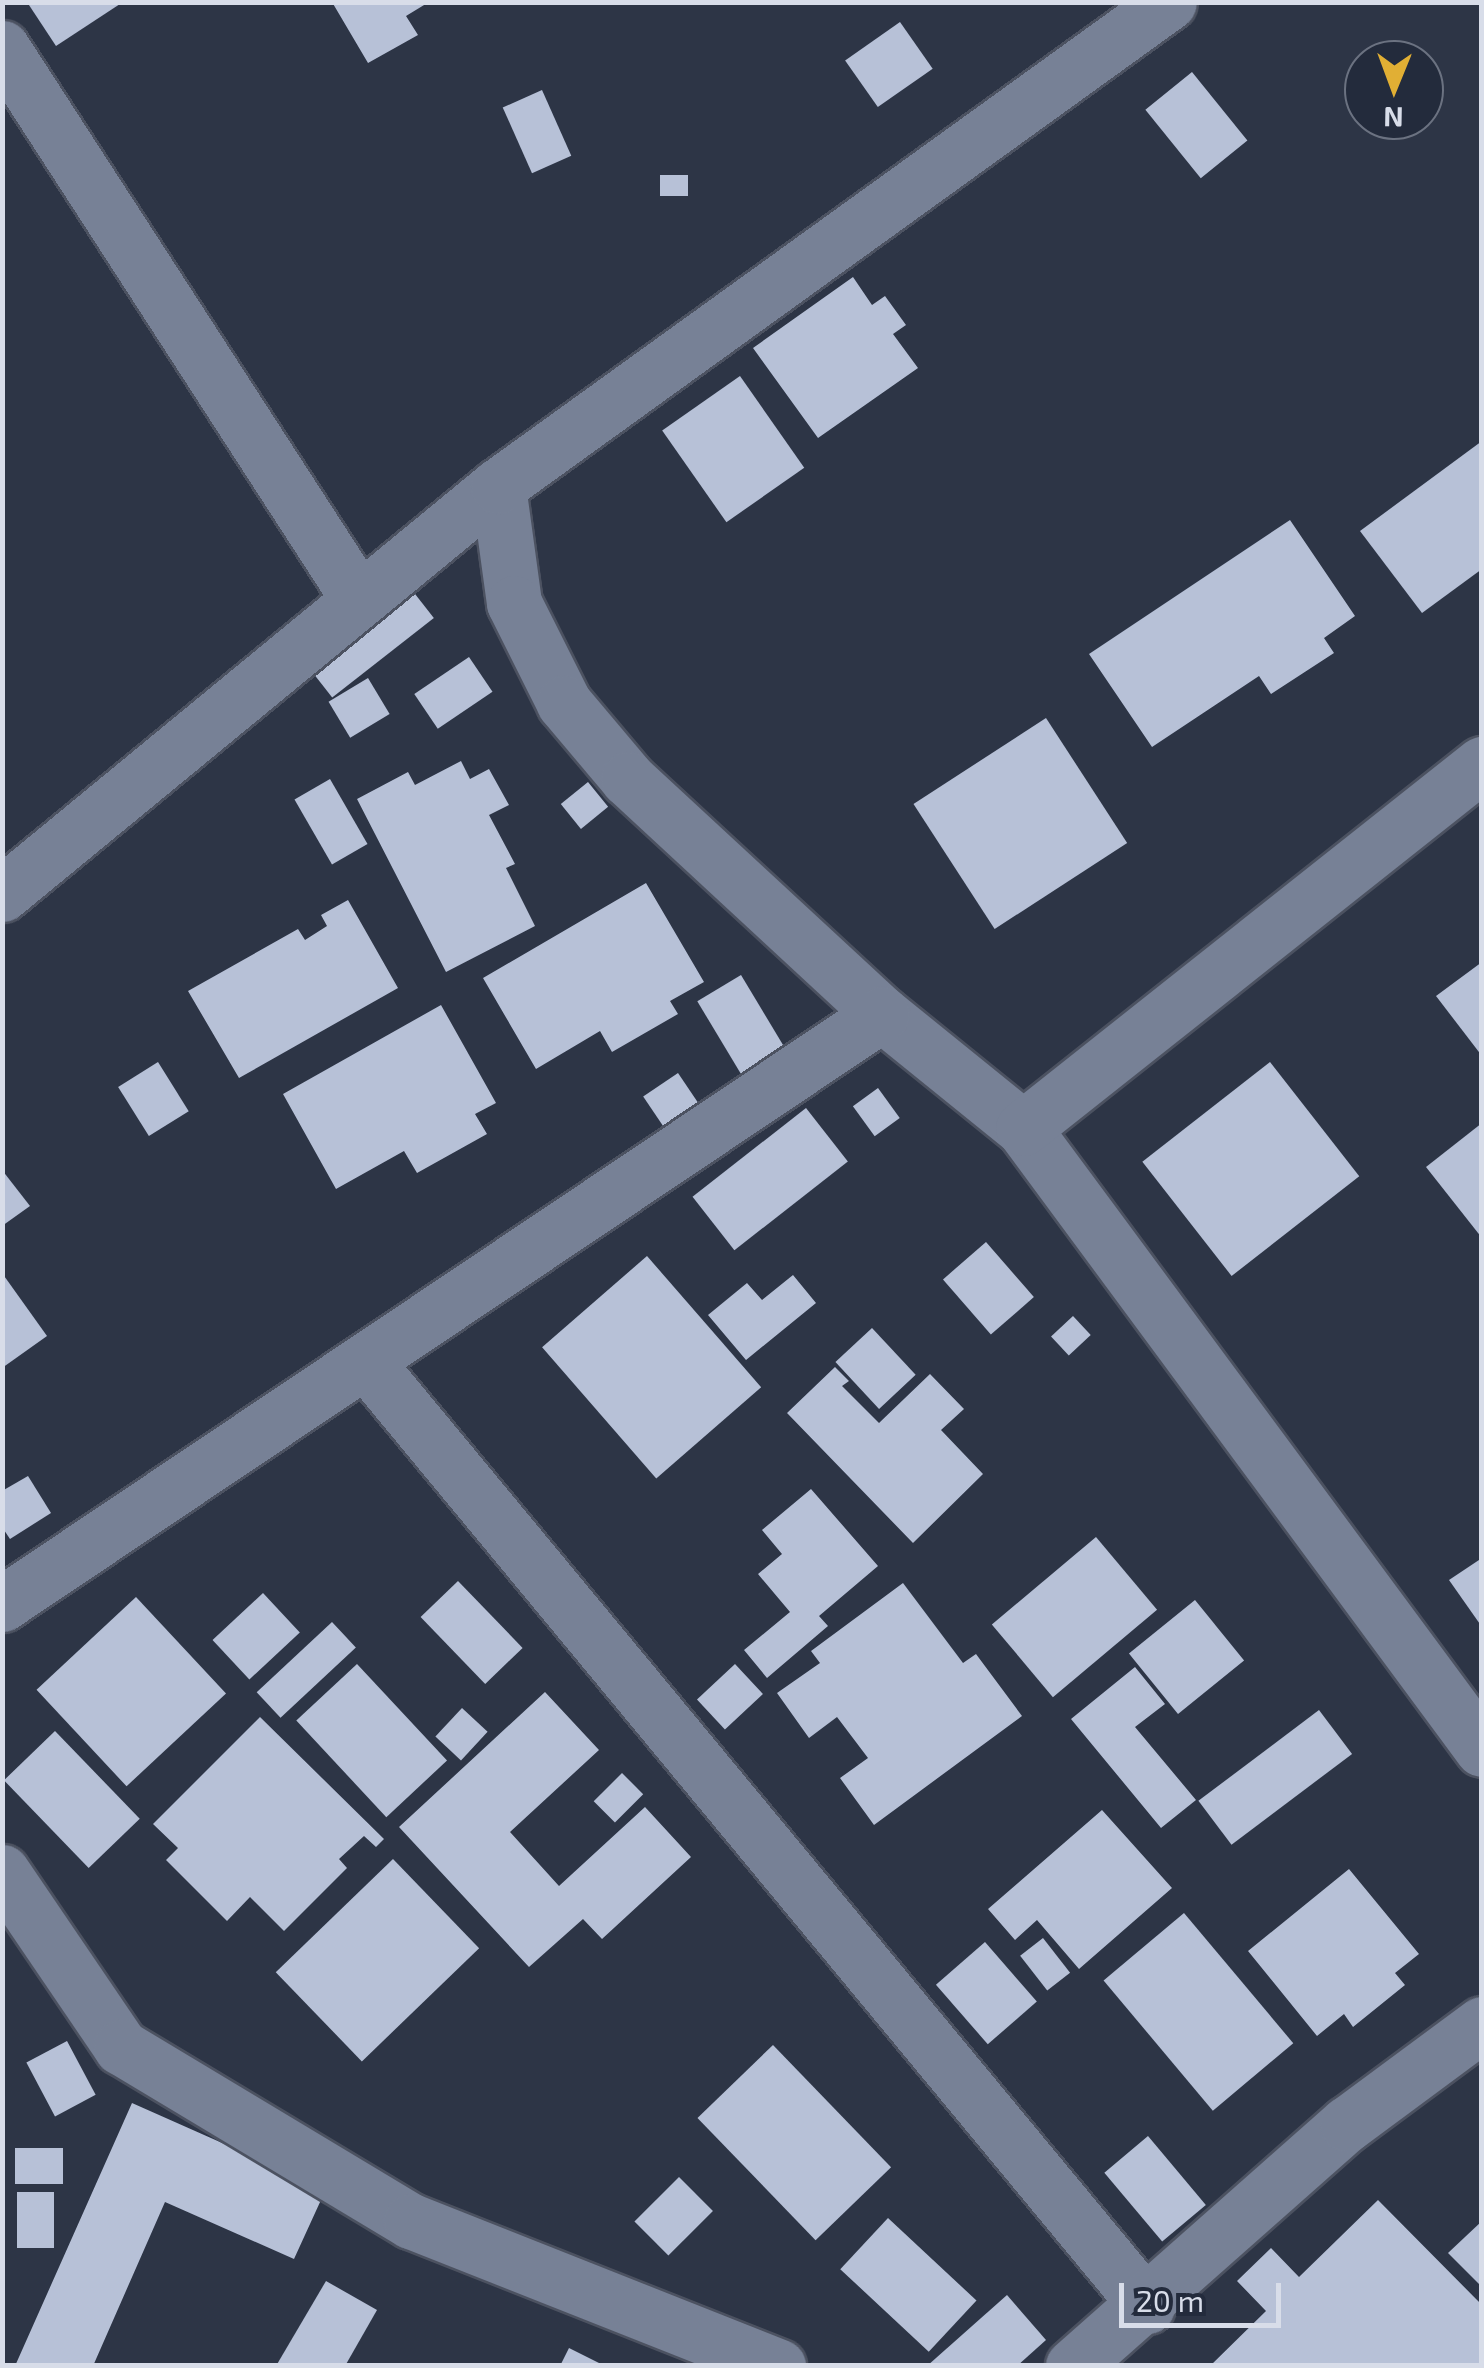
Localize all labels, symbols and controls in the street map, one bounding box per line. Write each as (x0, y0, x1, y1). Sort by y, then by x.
north arrow (1344, 40, 1444, 140)
text: N (1383, 101, 1404, 135)
scale bar (1124, 2263, 1286, 2325)
text: 20 m (1136, 2282, 1204, 2318)

